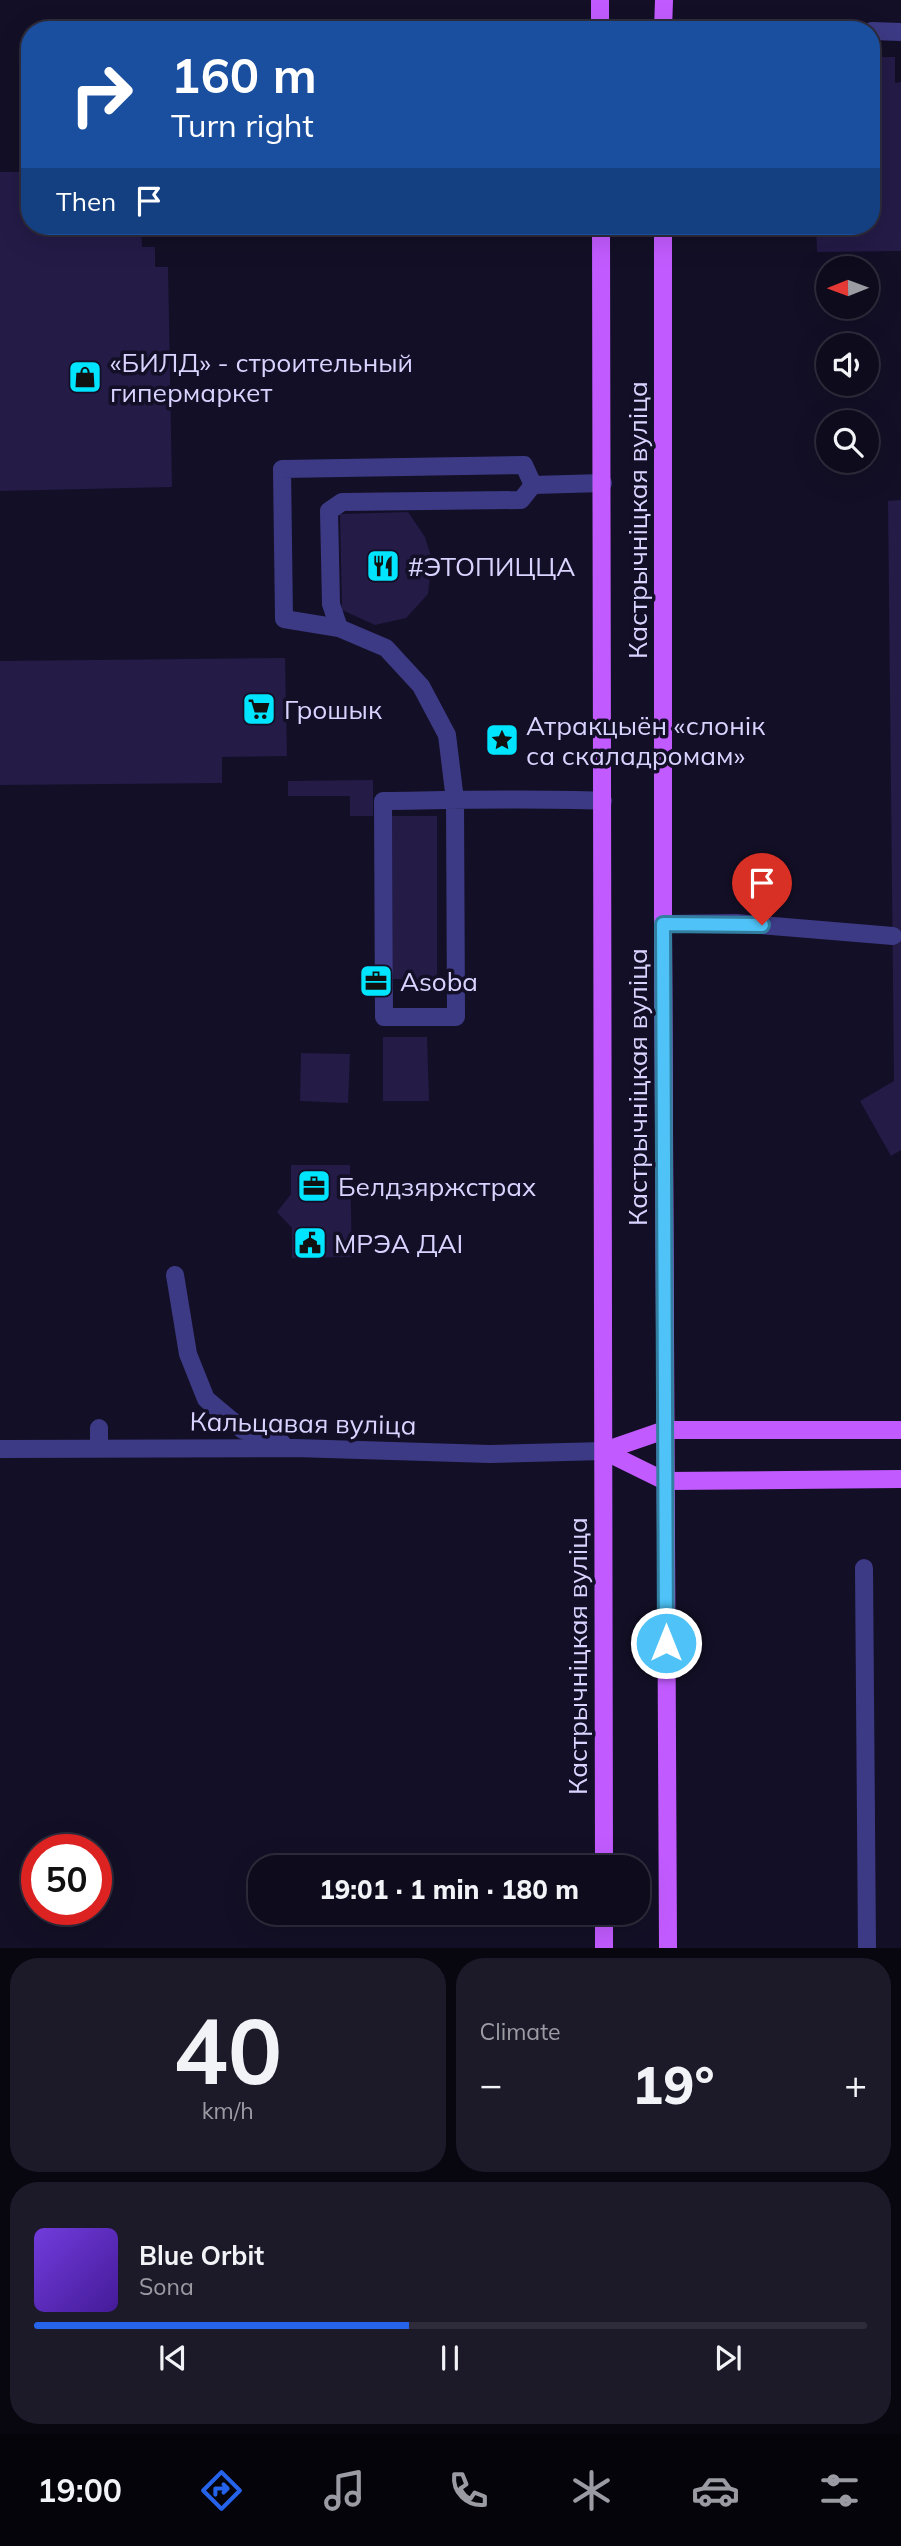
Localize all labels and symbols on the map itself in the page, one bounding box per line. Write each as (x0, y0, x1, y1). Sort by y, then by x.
north arrow (816, 256, 878, 318)
place label: «БИЛД» - строительный гипермаркет (110, 346, 413, 409)
shop icon: «БИЛД» - строительный гипермаркет (66, 358, 104, 396)
street label: Кастрычніцкая вуліца (621, 381, 654, 659)
restaurant icon: #ЭТОПИЦЦА (364, 547, 402, 585)
place label: #ЭТОПИЦЦА (408, 550, 575, 583)
supermarket icon: Грошык (240, 690, 278, 728)
place label: Грошык (284, 693, 382, 726)
place label: Атракцыён «слонік са скаладромам» (526, 709, 765, 772)
place icon: Атракцыён «слонік са скаладромам» (483, 721, 521, 759)
pin (732, 853, 792, 925)
street label: Кастрычніцкая вуліца (621, 948, 654, 1226)
office icon: Asoba (357, 962, 395, 1000)
place label: Asoba (400, 965, 478, 998)
office icon: Белдзяржстрах (295, 1167, 333, 1205)
place label: Белдзяржстрах (338, 1170, 536, 1203)
public building icon: МРЭА ДАІ (291, 1224, 329, 1262)
place label: МРЭА ДАІ (334, 1227, 463, 1260)
street label: Кальцавая вуліца (189, 1405, 417, 1441)
street label: Кастрычніцкая вуліца (561, 1517, 594, 1795)
position arrow (629, 1606, 703, 1680)
speed limit sign: 50 (21, 1834, 112, 1925)

